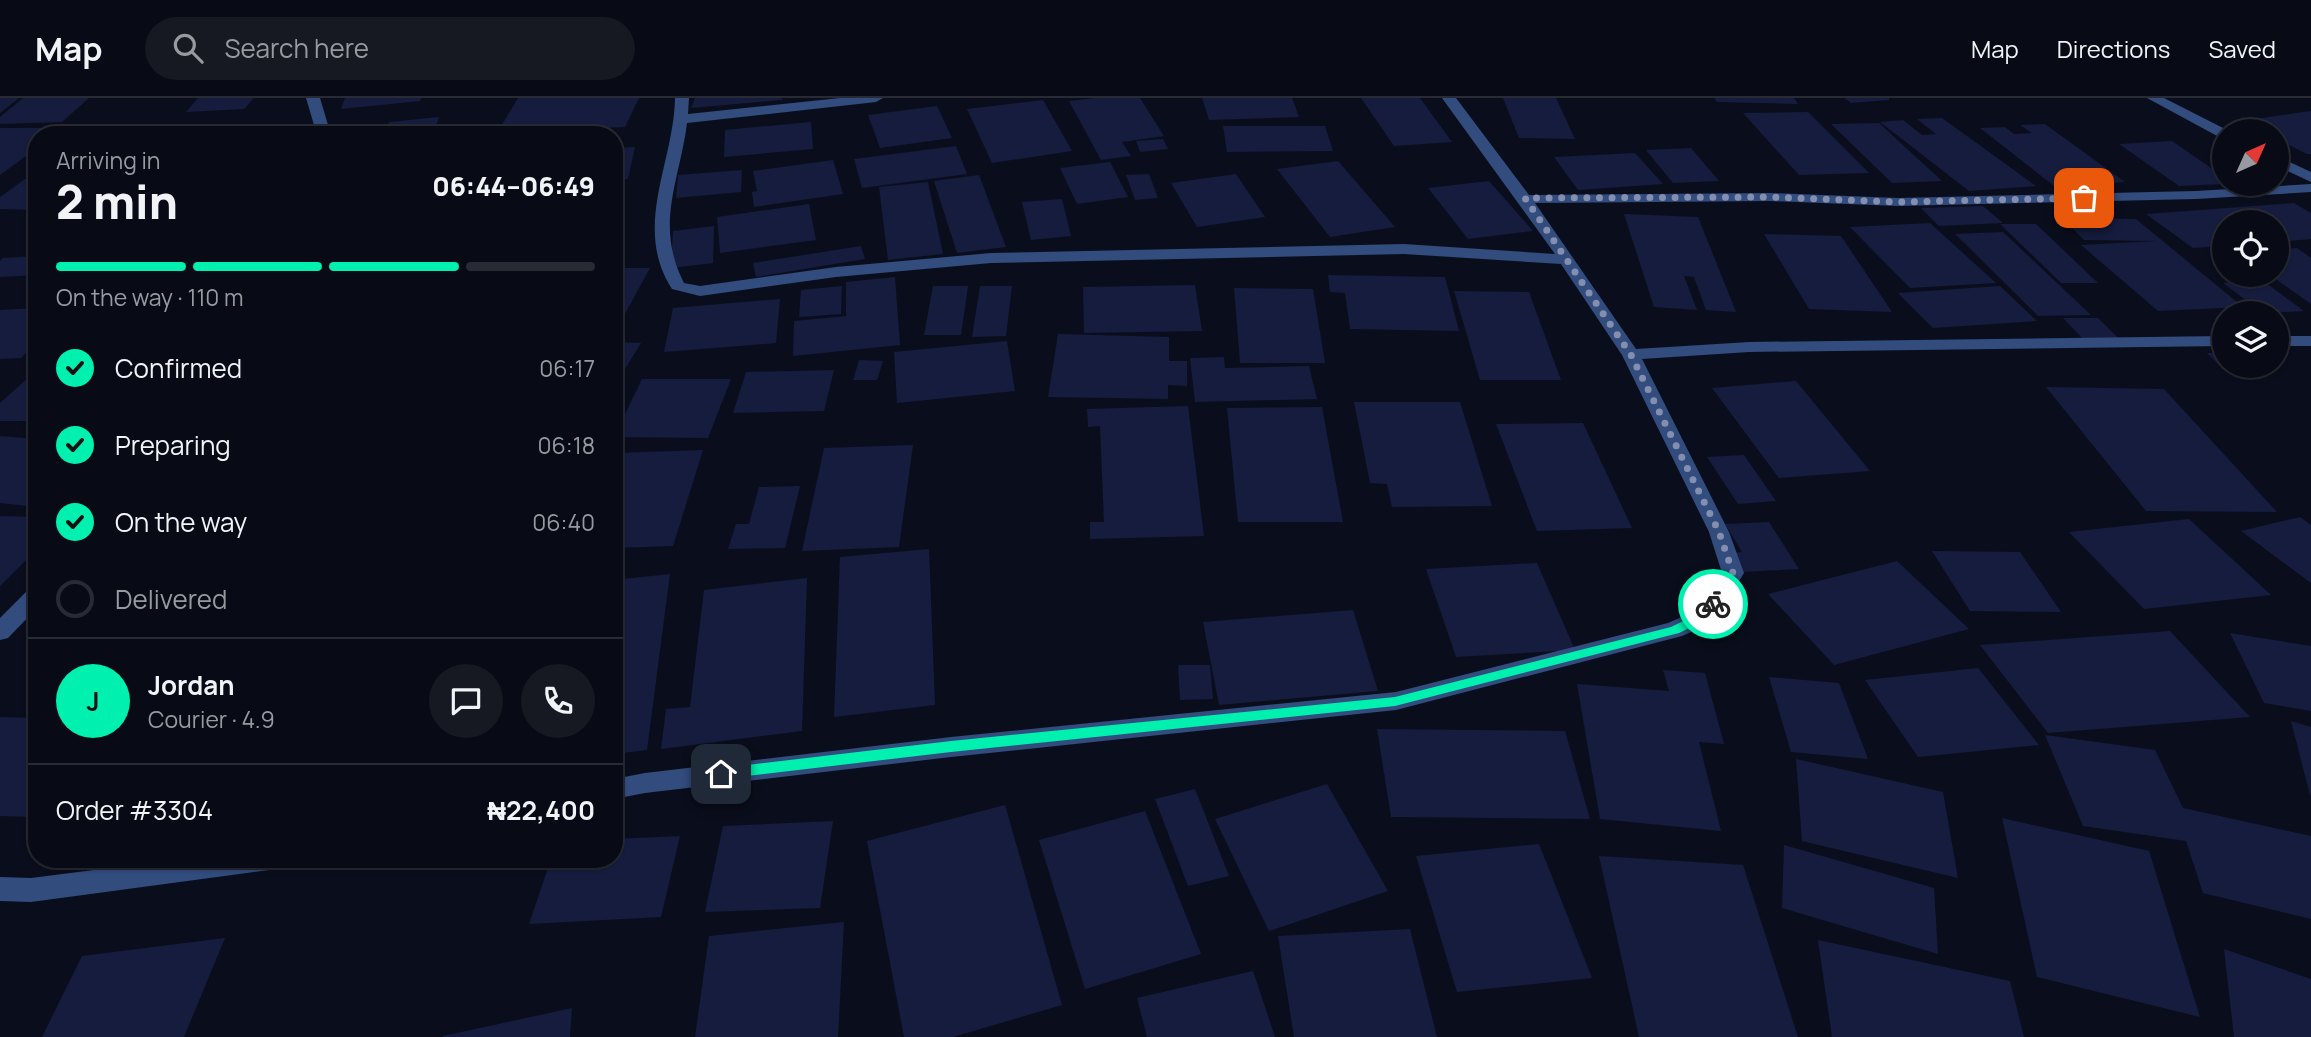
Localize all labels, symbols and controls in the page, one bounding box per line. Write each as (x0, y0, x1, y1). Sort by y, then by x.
search box (145, 17, 635, 80)
text: Map (35, 26, 103, 71)
icon: search (169, 29, 207, 67)
text: Search here (225, 30, 369, 66)
text: Map (1971, 32, 2019, 65)
text: Directions (2057, 32, 2170, 65)
text: Saved (2208, 32, 2276, 65)
north arrow (2212, 119, 2289, 196)
map controls (2212, 119, 2289, 378)
text: Arriving in (56, 144, 161, 176)
text: 06:44–06:49 (432, 168, 595, 204)
pin (2054, 168, 2114, 228)
text: 2 min (56, 170, 178, 233)
icon: bag (2065, 179, 2103, 217)
button: locate (2212, 210, 2289, 287)
text: On the way · 110 m (56, 281, 243, 313)
button: layers (2212, 301, 2289, 378)
icon: check (56, 349, 94, 387)
text: Confirmed (115, 350, 242, 386)
text: 06:17 (539, 352, 595, 384)
icon: check (56, 426, 94, 464)
text: Preparing (115, 427, 231, 463)
text: 06:18 (538, 429, 595, 461)
icon: check (56, 503, 94, 541)
text: On the way (115, 504, 247, 540)
text: 06:40 (532, 506, 595, 538)
courier (1678, 569, 1748, 639)
text: Delivered (115, 581, 227, 617)
icon: bike (1694, 585, 1732, 623)
button: chat (429, 664, 503, 738)
button: phone (521, 664, 595, 738)
text: Jordan (148, 667, 234, 703)
text: J (86, 683, 100, 719)
text: Courier · 4.9 (148, 703, 275, 735)
pin (691, 744, 751, 804)
icon: home (702, 755, 740, 793)
text: Order #3304 (56, 792, 213, 828)
text: ₦22,400 (487, 792, 595, 828)

